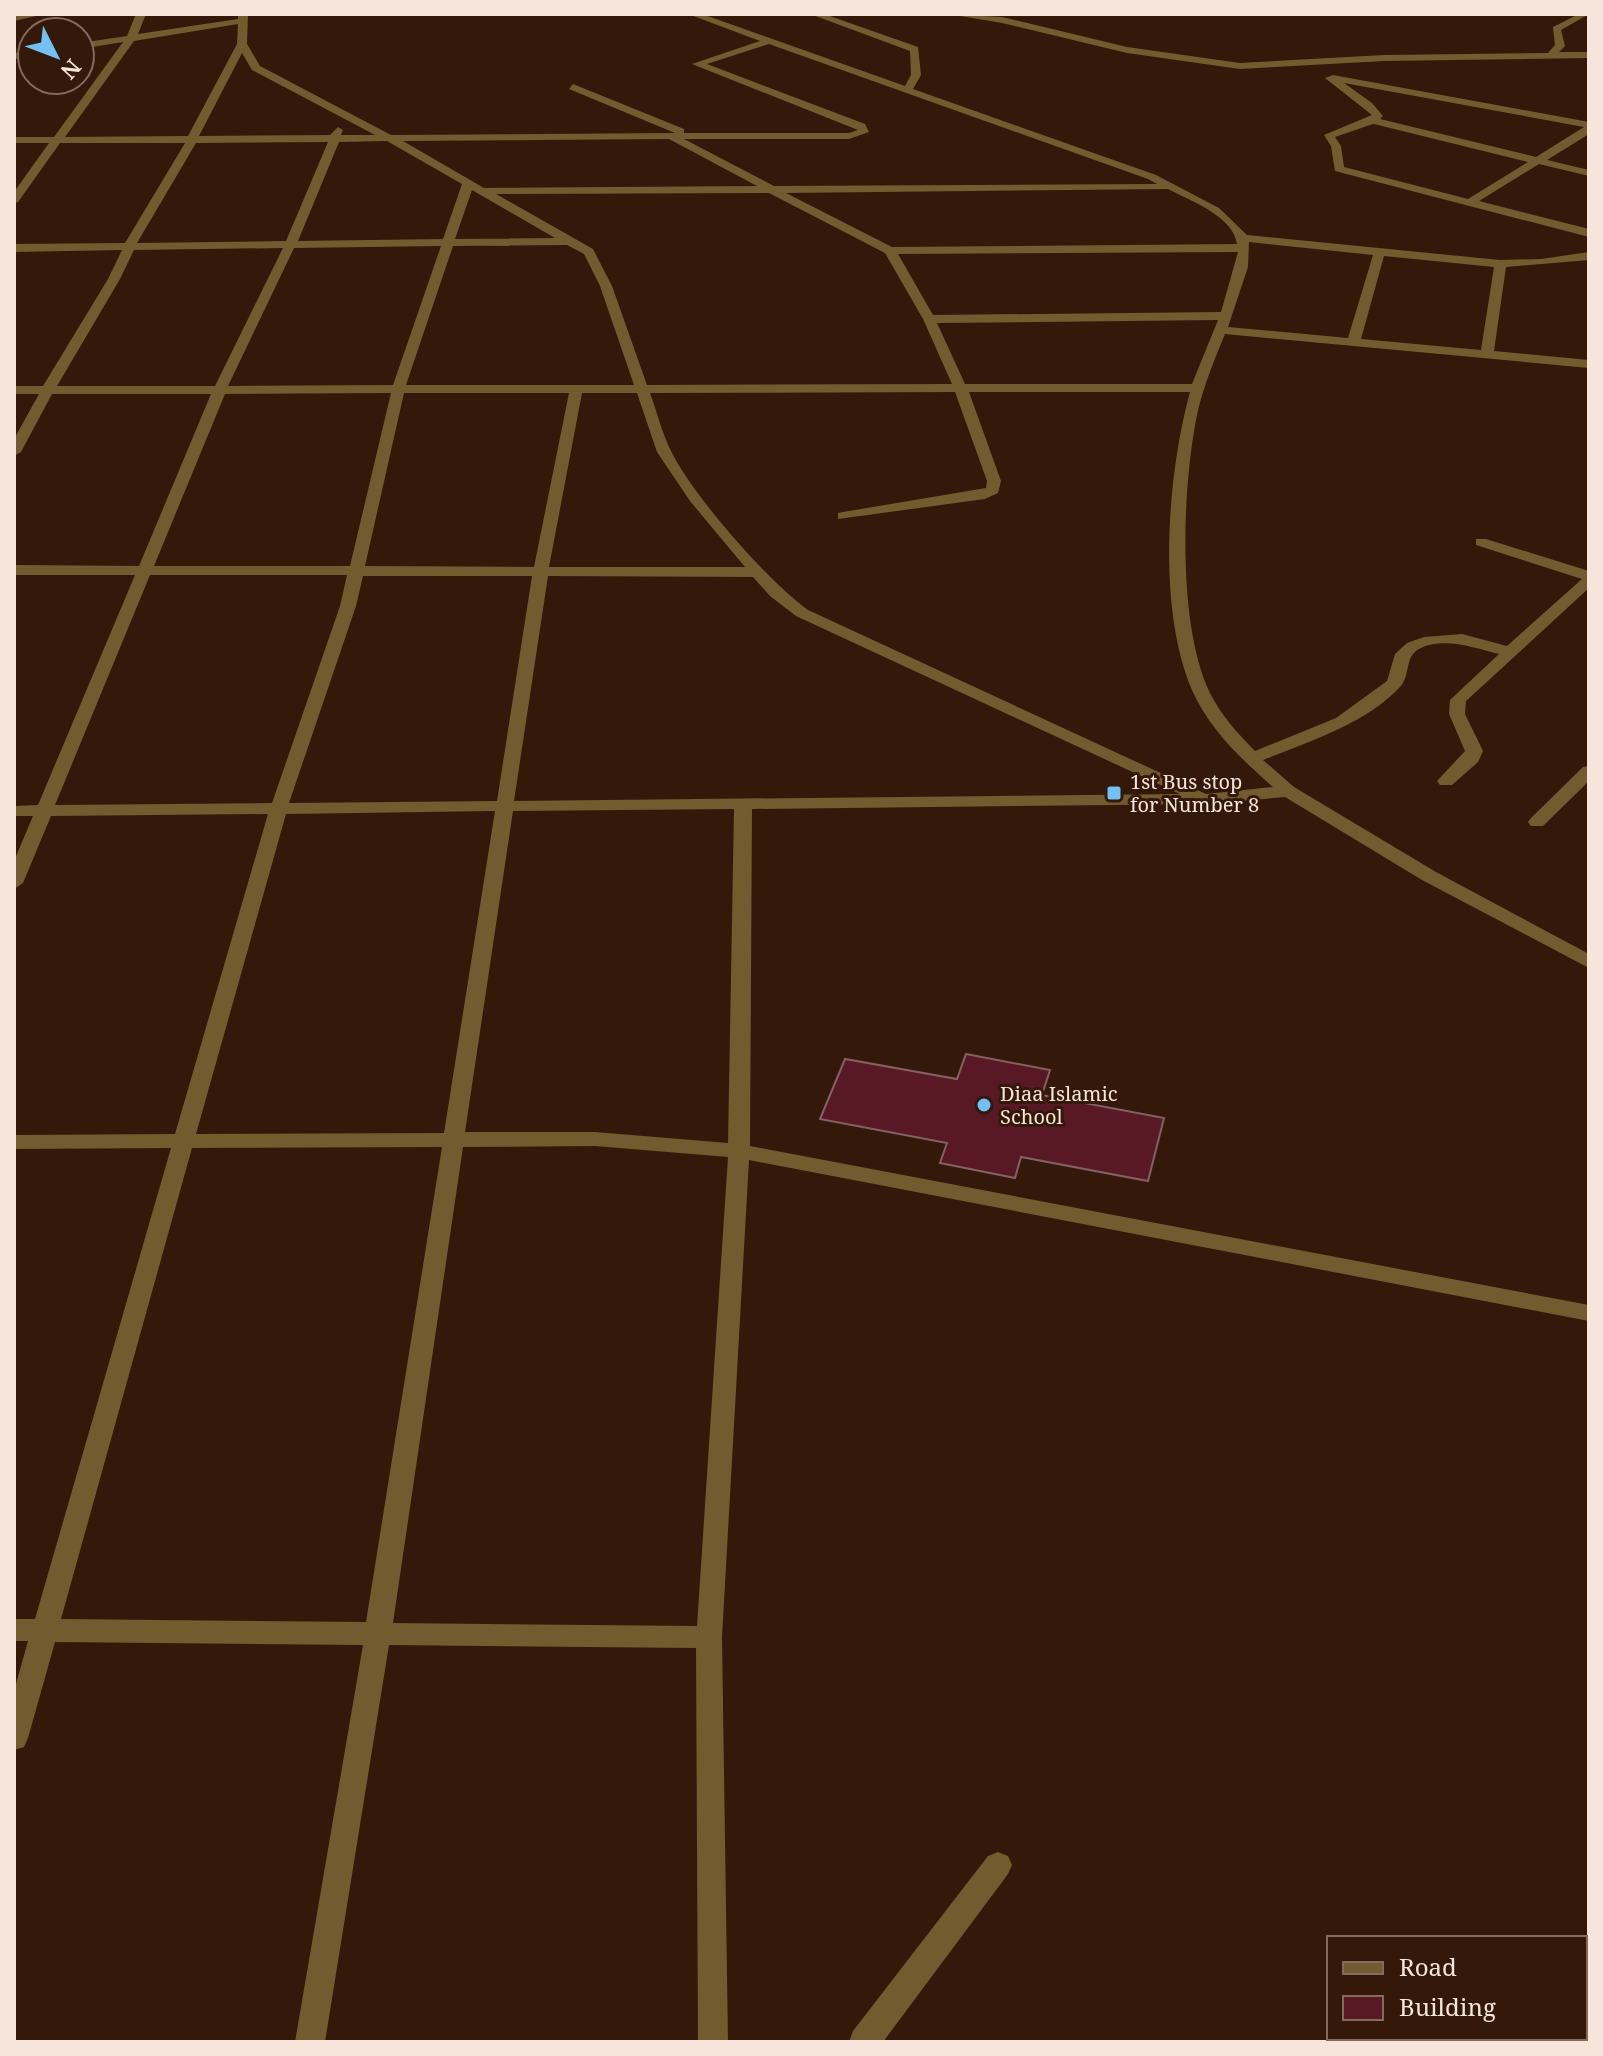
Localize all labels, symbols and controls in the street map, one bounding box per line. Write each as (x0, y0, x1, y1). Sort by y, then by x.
north arrow (16, 16, 96, 96)
text: N (55, 54, 89, 87)
place label: 1st Bus stop for Number 8 (1130, 768, 1259, 818)
marker: 1st Bus stop for Number 8 (1105, 784, 1123, 802)
place label: Diaa Islamic School (1000, 1080, 1118, 1130)
marker: Diaa Islamic School (975, 1096, 993, 1114)
legend (1327, 1936, 1587, 2040)
text: Road (1399, 1950, 1457, 1983)
text: Building (1399, 1990, 1496, 2023)

